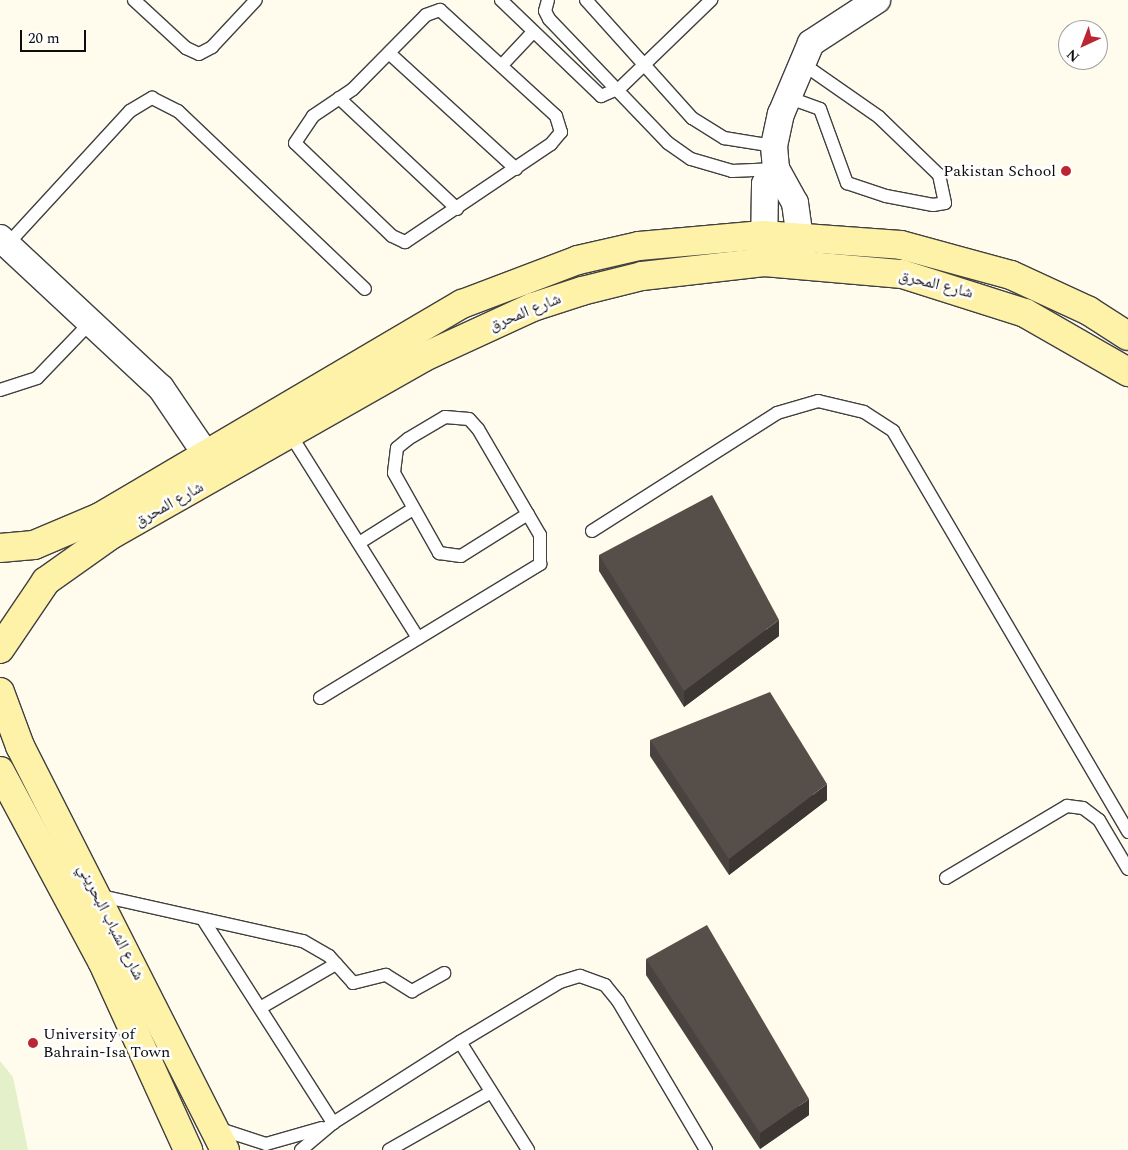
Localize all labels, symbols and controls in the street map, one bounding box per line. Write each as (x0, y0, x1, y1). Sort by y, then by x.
scale bar (22, 20, 89, 52)
north arrow (1058, 20, 1108, 70)
text: 20 m (28, 27, 60, 50)
text: N (1062, 44, 1084, 67)
place label: Pakistan School (943, 161, 1056, 181)
marker: Pakistan School (1060, 165, 1072, 177)
street label: شارع المحرق (897, 266, 975, 302)
street label: شارع المحرق (486, 289, 564, 335)
street label: شارع المحرق (131, 477, 207, 531)
street label: شارع الشباب البحريني (74, 861, 148, 983)
place label: University of Bahrain-Isa Town (43, 1024, 170, 1062)
marker: University of Bahrain-Isa Town (27, 1037, 39, 1049)

